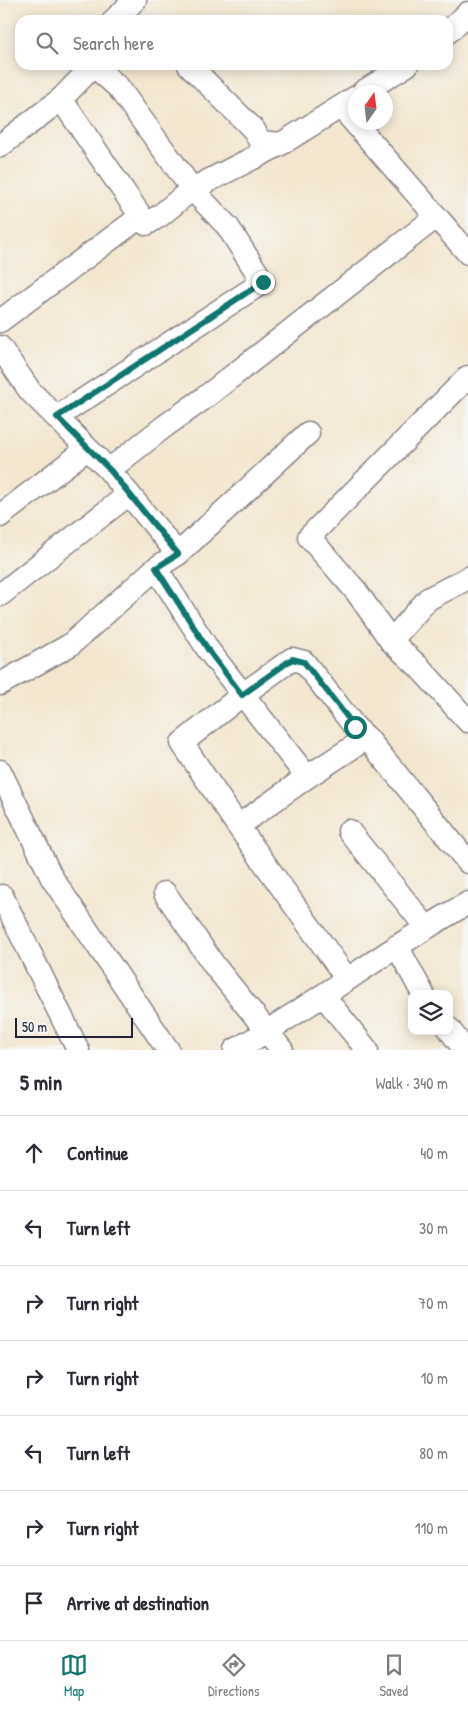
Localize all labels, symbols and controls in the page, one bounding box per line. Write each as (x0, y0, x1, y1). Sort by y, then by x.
search box (15, 15, 453, 70)
icon: search (33, 29, 61, 57)
text: Search here (73, 30, 154, 56)
north arrow (348, 85, 393, 130)
route end (252, 271, 275, 294)
route start (344, 716, 367, 739)
map controls (408, 990, 453, 1035)
button: layers (408, 990, 453, 1035)
scale bar (15, 1015, 132, 1038)
text: 50 m (22, 1017, 47, 1036)
text: 5 min (20, 1068, 62, 1097)
text: Walk · 340 m (376, 1072, 448, 1094)
icon: ahead (20, 1139, 48, 1167)
text: Continue (67, 1140, 128, 1166)
text: 40 m (420, 1142, 448, 1164)
icon: left (20, 1214, 48, 1242)
text: Turn left (67, 1215, 130, 1241)
text: 30 m (419, 1217, 448, 1239)
icon: right (20, 1289, 48, 1317)
text: Turn right (67, 1290, 138, 1316)
text: 70 m (418, 1292, 448, 1314)
icon: right (20, 1364, 48, 1392)
text: Turn right (67, 1365, 138, 1391)
text: 10 m (420, 1367, 448, 1389)
icon: left (20, 1439, 48, 1467)
text: Turn left (67, 1440, 130, 1466)
text: 80 m (419, 1442, 448, 1464)
icon: right (20, 1514, 48, 1542)
text: Turn right (67, 1515, 138, 1541)
text: 110 m (415, 1517, 448, 1539)
icon: arrive (20, 1589, 48, 1617)
text: Arrive at destination (67, 1590, 209, 1616)
tab: Map (60, 1651, 88, 1700)
tab: Directions (208, 1651, 259, 1700)
tab: Saved (379, 1651, 408, 1700)

